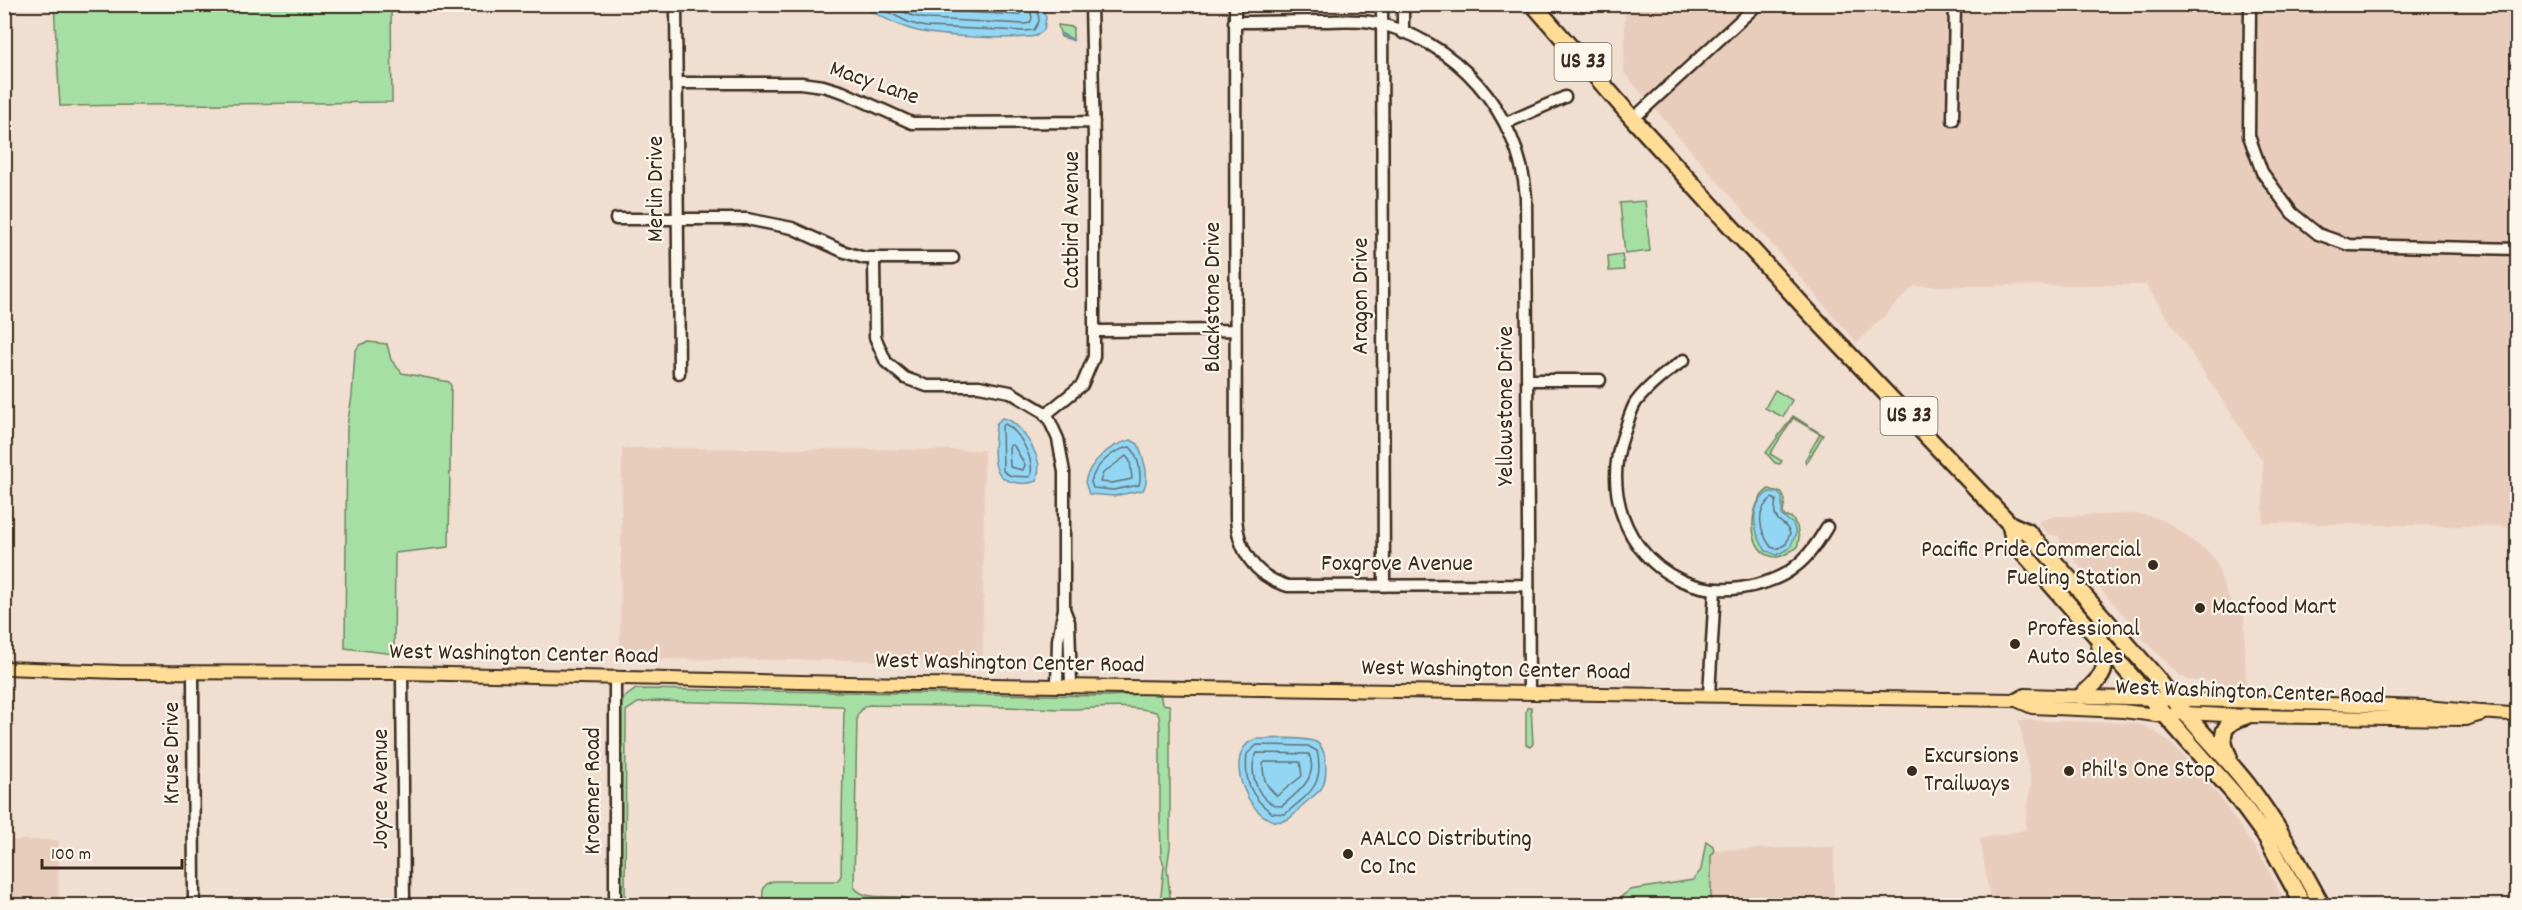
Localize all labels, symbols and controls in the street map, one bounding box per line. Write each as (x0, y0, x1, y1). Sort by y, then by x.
road number: US 33 (1554, 43, 1612, 81)
street label: Macy Lane (825, 53, 923, 115)
street label: Merlin Drive (640, 136, 674, 242)
street label: Catbird Avenue (1056, 151, 1090, 289)
street label: Blackstone Drive (1197, 222, 1231, 372)
street label: Aragon Drive (1345, 237, 1379, 355)
street label: Yellowstone Drive (1490, 326, 1524, 486)
road number: US 33 (1880, 397, 1938, 435)
place label: Pacific Pride Commercial Fueling Station (1921, 534, 2141, 596)
street label: Foxgrove Avenue (1321, 548, 1473, 582)
marker: Pacific Pride Commercial Fueling Station (2146, 558, 2160, 572)
place label: Macfood Mart (2212, 591, 2337, 625)
marker: Macfood Mart (2193, 601, 2207, 615)
place label: Professional Auto Sales (2027, 613, 2140, 675)
street label: West Washington Center Road (389, 636, 659, 674)
marker: Professional Auto Sales (2008, 637, 2022, 651)
street label: West Washington Center Road (875, 645, 1145, 683)
street label: West Washington Center Road (1361, 652, 1631, 690)
street label: West Washington Center Road (2115, 671, 2385, 715)
street label: Kruse Drive (156, 702, 190, 804)
street label: Kroemer Road (577, 727, 611, 855)
street label: Joyce Avenue (365, 729, 399, 849)
place label: Excursions Trailways (1924, 740, 2019, 802)
place label: Phil's One Stop (2081, 754, 2215, 788)
marker: Excursions Trailways (1905, 764, 1919, 778)
marker: Phil's One Stop (2062, 764, 2076, 778)
place label: AALCO Distributing Co Inc (1360, 823, 1532, 885)
scale bar (42, 832, 182, 870)
text: 100 m (51, 843, 91, 868)
marker: AALCO Distributing Co Inc (1341, 847, 1355, 861)

